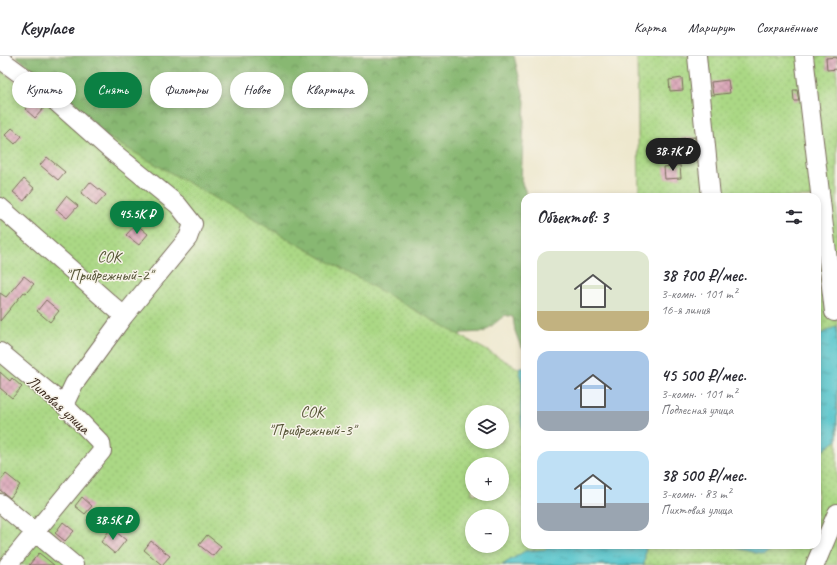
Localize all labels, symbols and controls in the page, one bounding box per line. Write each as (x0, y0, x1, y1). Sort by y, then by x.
text: Keyplace (20, 16, 73, 40)
text: Карта (634, 19, 666, 36)
text: Маршрут (688, 19, 734, 36)
text: Сохранённые (756, 19, 817, 36)
chip: Купить (12, 72, 76, 108)
chip: Снять (84, 72, 142, 108)
chip: Фильтры (150, 72, 222, 108)
chip: Новое (230, 72, 284, 108)
chip: Квартира (292, 72, 368, 108)
pin: 38.7K ₽ (636, 138, 710, 172)
text: 38.7K ₽ (655, 143, 691, 159)
pin: 45.5K ₽ (100, 201, 174, 235)
text: 45.5K ₽ (119, 206, 155, 222)
icon: filters (783, 206, 805, 228)
text: Объектов: 3 (537, 207, 608, 228)
park label: СОК "Прибрежный-2" (65, 247, 156, 285)
text: 38 700 ₽/мес. (661, 265, 747, 286)
icon: home (569, 267, 617, 315)
text: 3-комн. · 101 m² (661, 286, 737, 302)
text: 16-я линия (661, 302, 710, 318)
text: 45 500 ₽/мес. (661, 365, 746, 386)
icon: home (569, 367, 617, 415)
street label: Липовая улица (23, 371, 95, 439)
text: 3-комн. · 101 m² (661, 386, 737, 402)
park label: СОК "Прибрежный-3" (268, 402, 359, 440)
text: Подлесная улица (661, 402, 733, 418)
map controls (465, 405, 509, 553)
button: layers (465, 405, 509, 449)
button: + (465, 457, 509, 501)
text: 38 500 ₽/мес. (661, 465, 746, 486)
icon: home (569, 467, 617, 515)
text: 3-комн. · 83 m² (661, 486, 731, 502)
text: Пихтовая улица (661, 502, 732, 518)
pin: 38.5K ₽ (76, 507, 150, 541)
button: − (465, 509, 509, 553)
text: 38.5K ₽ (95, 512, 131, 528)

